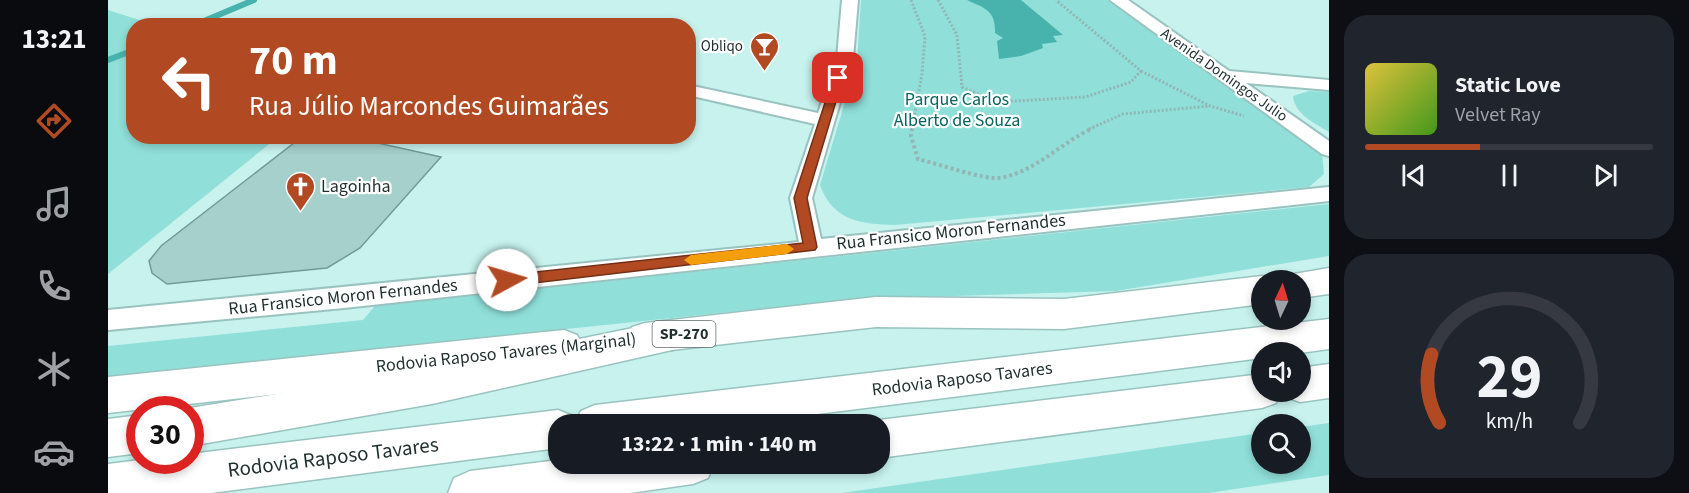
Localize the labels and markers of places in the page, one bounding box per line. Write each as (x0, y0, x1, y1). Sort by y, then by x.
bar icon: Obliqo (748, 30, 780, 72)
place label: Obliqo (701, 36, 743, 57)
pin (812, 52, 863, 103)
church icon: Lagoinha (284, 170, 316, 212)
place label: Lagoinha (321, 174, 391, 199)

